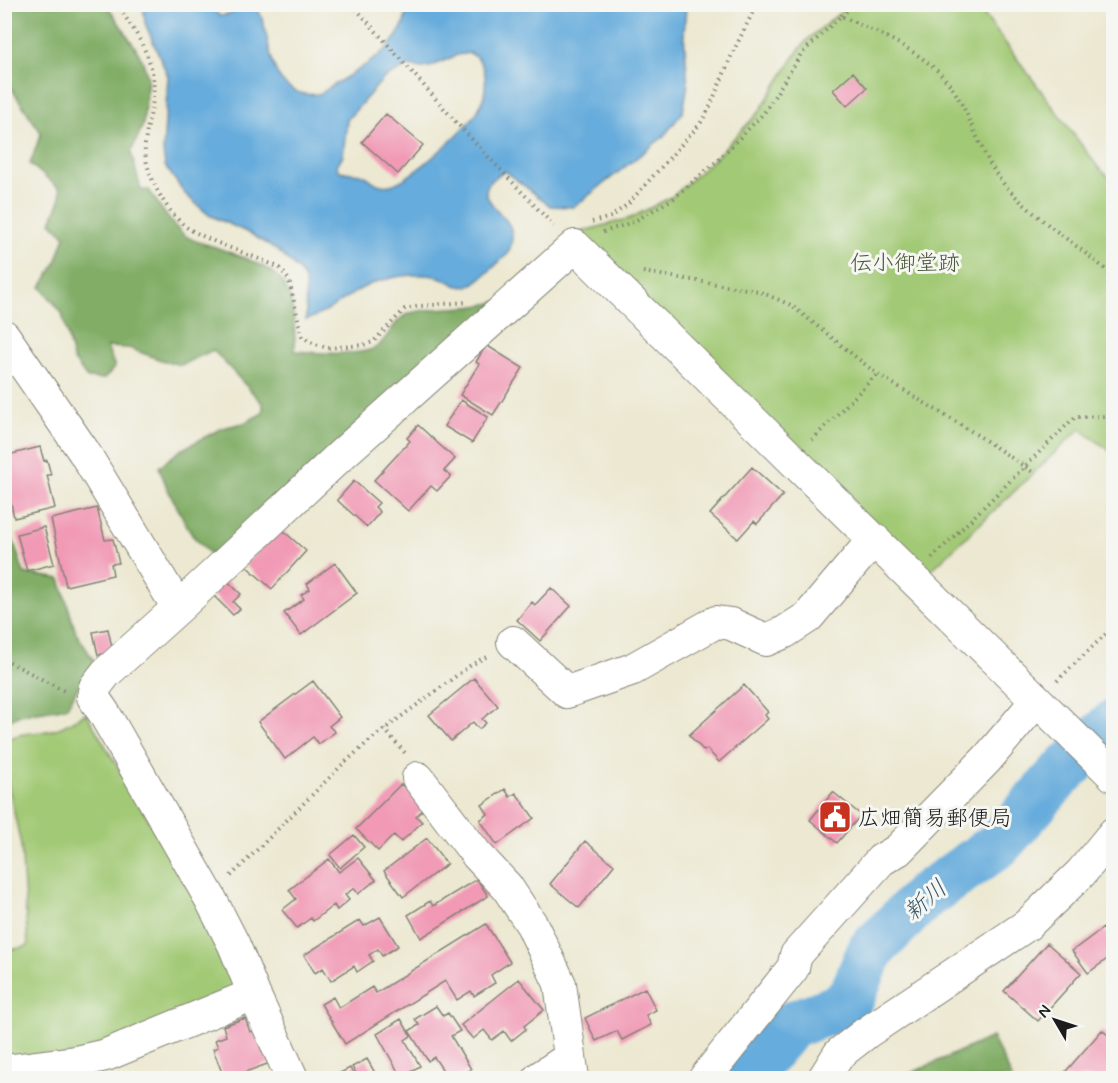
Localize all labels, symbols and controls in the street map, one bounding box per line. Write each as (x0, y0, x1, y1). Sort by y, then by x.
park label: 伝小御堂跡 (850, 250, 960, 278)
public building icon: 広畑簡易郵便局 (817, 799, 853, 835)
place label: 広畑簡易郵便局 (858, 805, 1012, 833)
water label: 新川 (898, 874, 954, 929)
north arrow (1025, 990, 1085, 1050)
text: N (1033, 1001, 1056, 1022)

